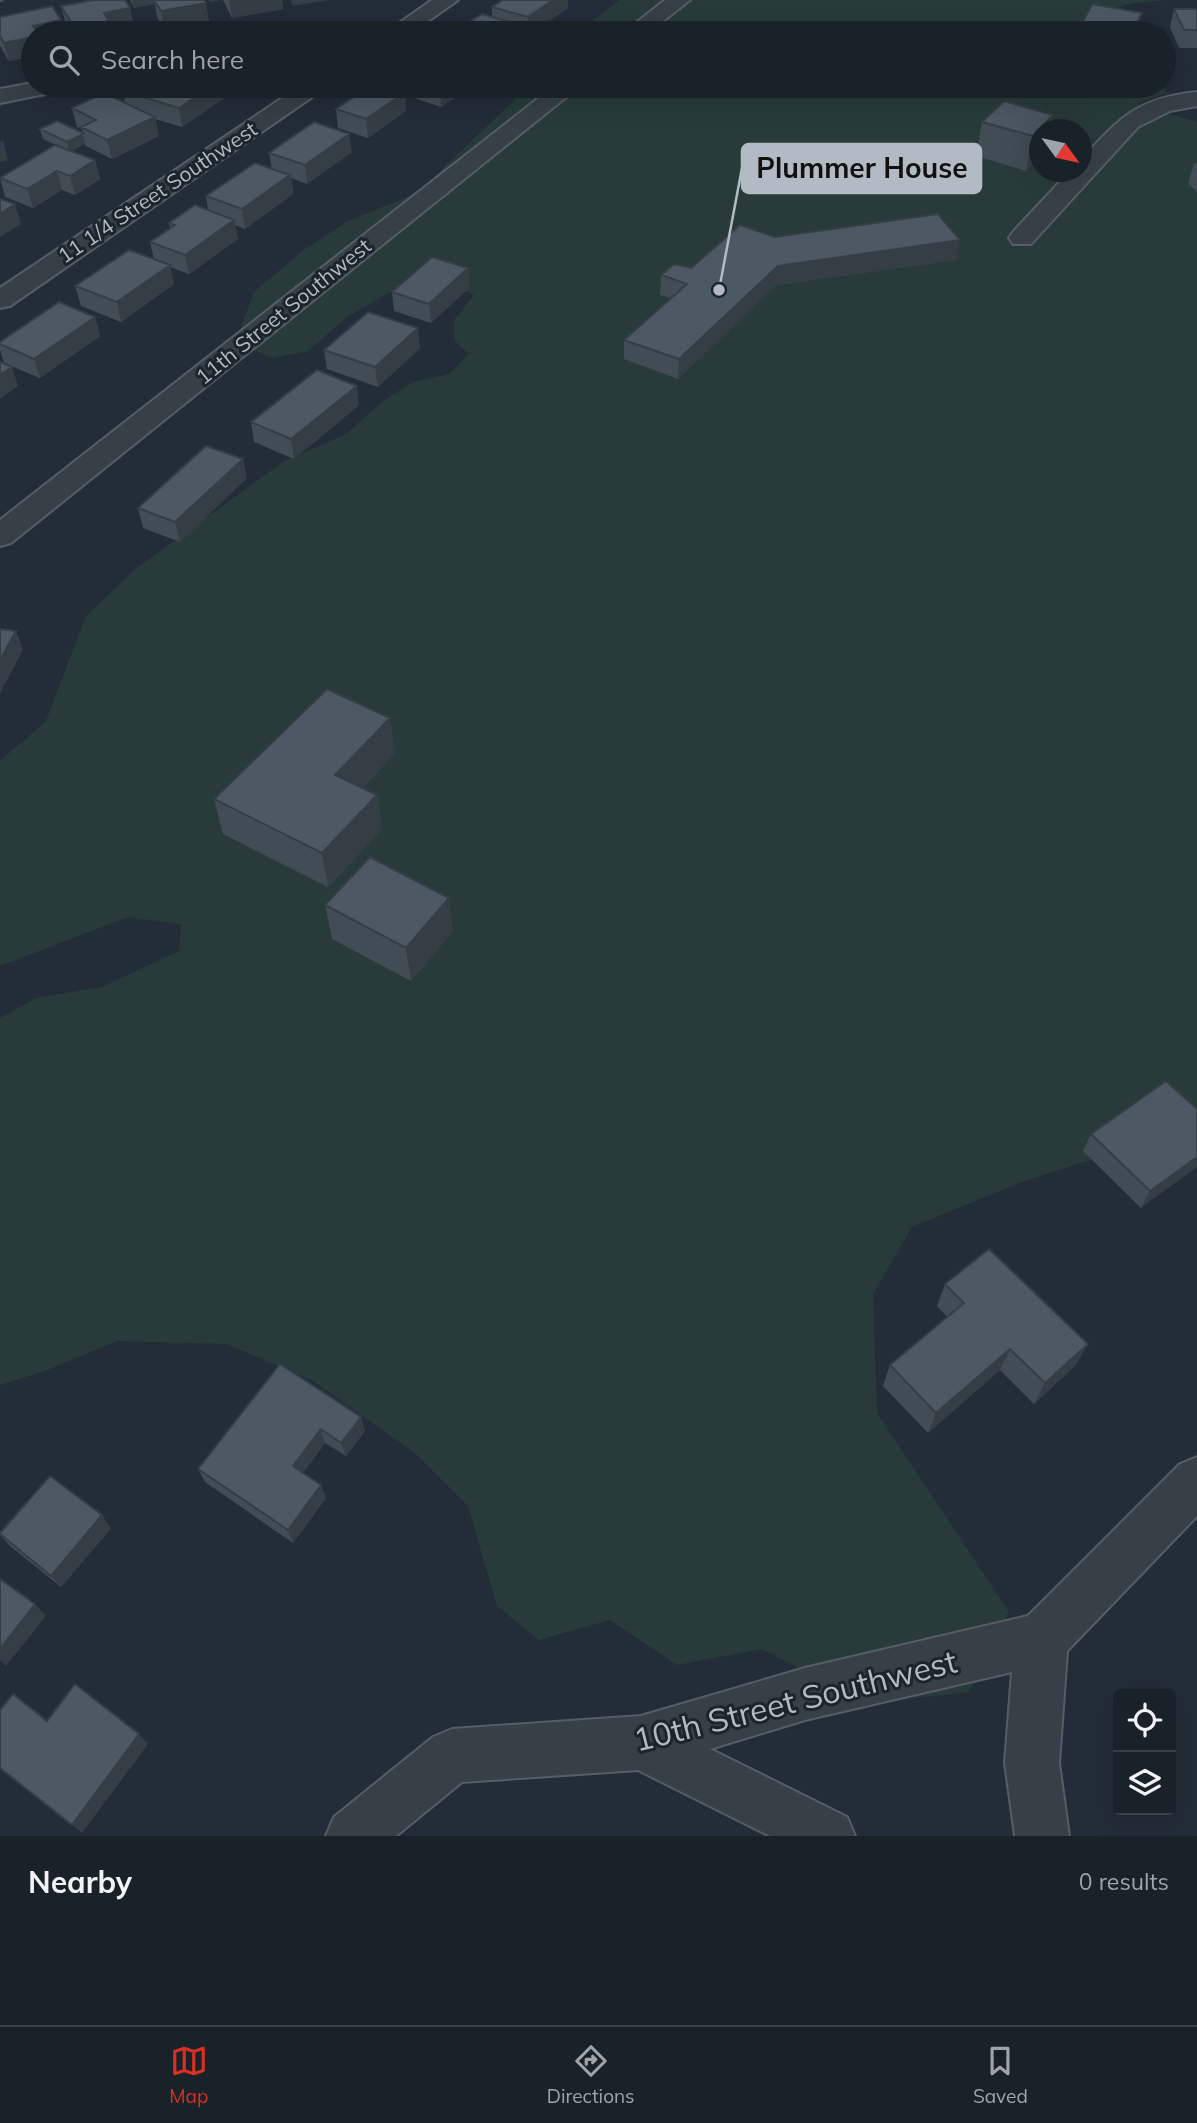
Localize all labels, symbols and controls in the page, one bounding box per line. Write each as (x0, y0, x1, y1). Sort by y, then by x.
search box (21, 21, 1176, 98)
icon: search (45, 41, 83, 79)
text: Search here (101, 43, 244, 76)
street label: 11 1/4 Street Southwest (52, 116, 262, 268)
north arrow (1029, 119, 1092, 182)
callout: Plummer House (742, 144, 981, 193)
text: Plummer House (756, 150, 968, 185)
street label: 11th Street Southwest (190, 232, 376, 390)
street label: 10th Street Southwest (629, 1640, 961, 1760)
map controls (1113, 1689, 1176, 1815)
button: locate (1113, 1689, 1176, 1752)
button: layers (1113, 1752, 1176, 1815)
text: Nearby (28, 1863, 132, 1901)
text: 0 results (1079, 1867, 1169, 1896)
tab: Map (169, 2042, 208, 2108)
tab: Directions (547, 2042, 635, 2108)
tab: Saved (973, 2042, 1028, 2108)

